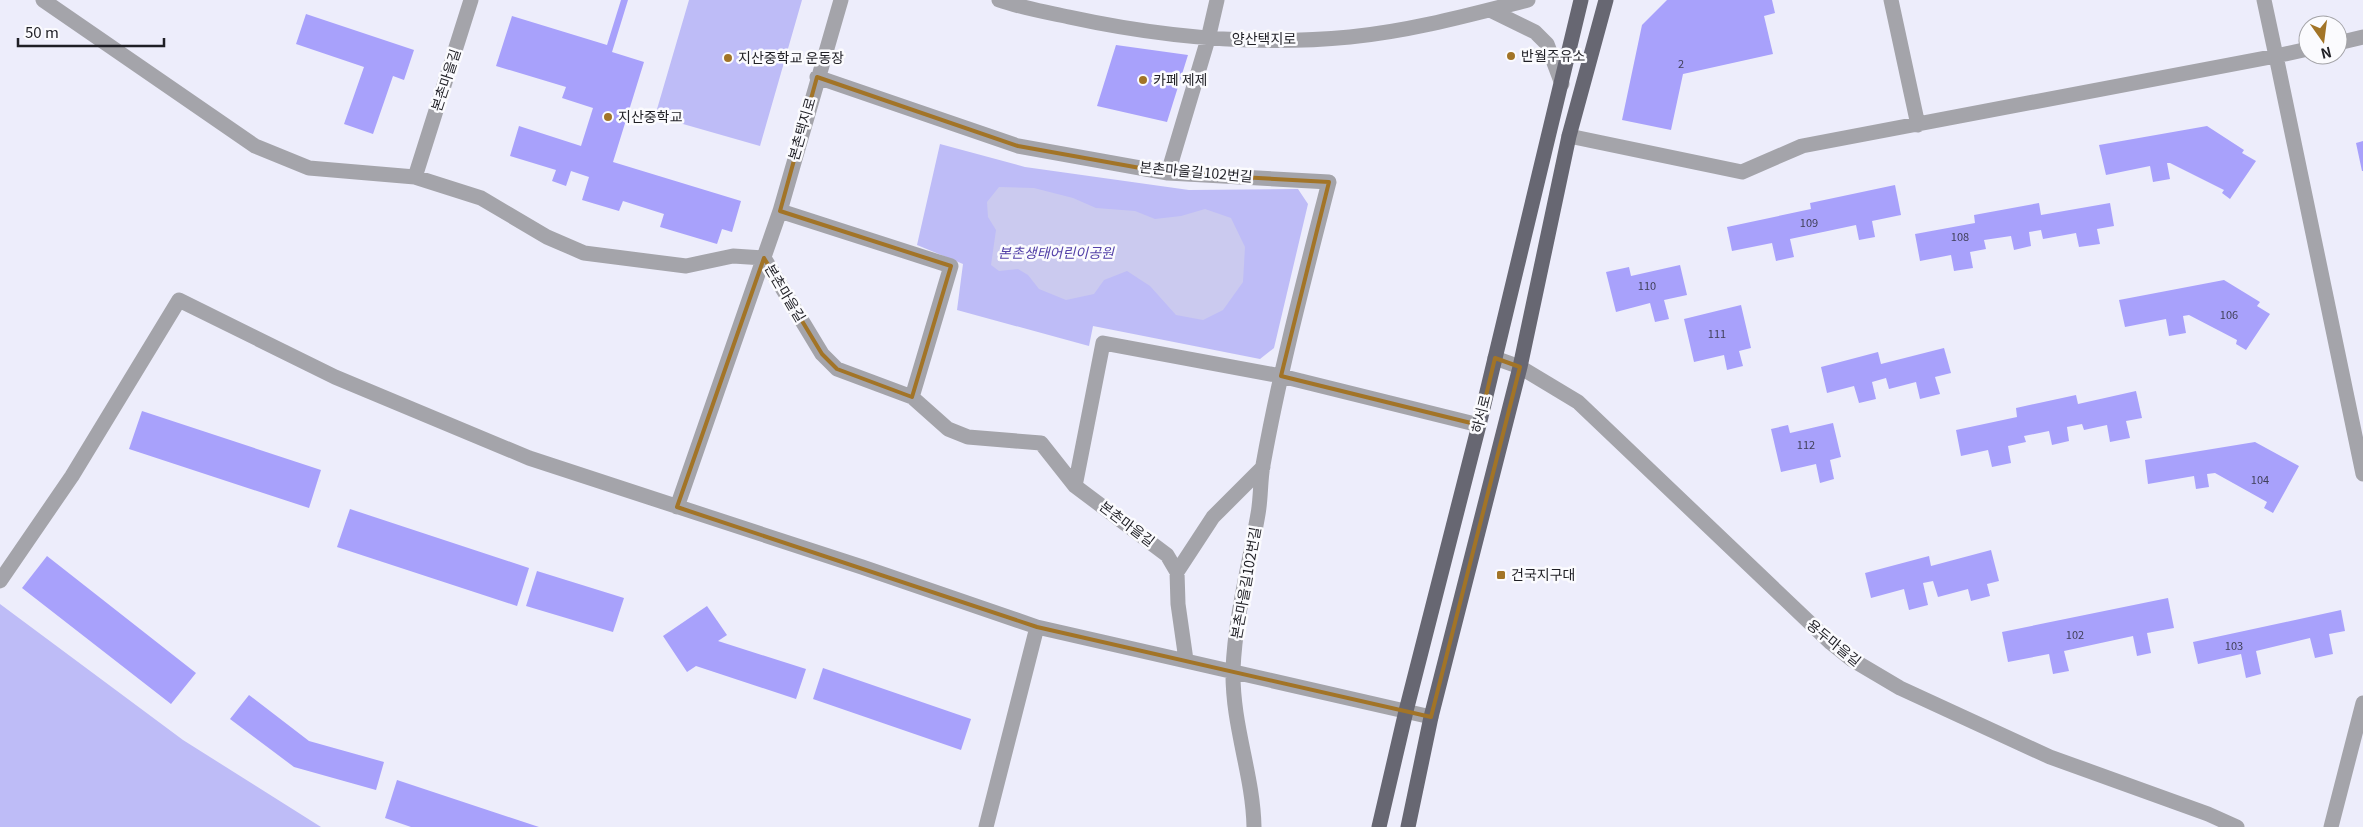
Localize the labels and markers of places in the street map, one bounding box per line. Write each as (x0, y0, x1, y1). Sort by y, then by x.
place label: 반월주유소 (1521, 45, 1586, 65)
place label: 지산중학교 운동장 (738, 47, 844, 67)
marker: 반월주유소 (1505, 50, 1517, 62)
marker: 지산중학교 운동장 (722, 52, 734, 64)
place label: 카페 제제 (1153, 69, 1208, 89)
marker: 카페 제제 (1137, 74, 1149, 86)
place label: 지산중학교 (618, 106, 683, 126)
marker: 지산중학교 (602, 111, 614, 123)
place label: 건국지구대 (1511, 564, 1575, 584)
marker: 건국지구대 (1495, 569, 1507, 581)

